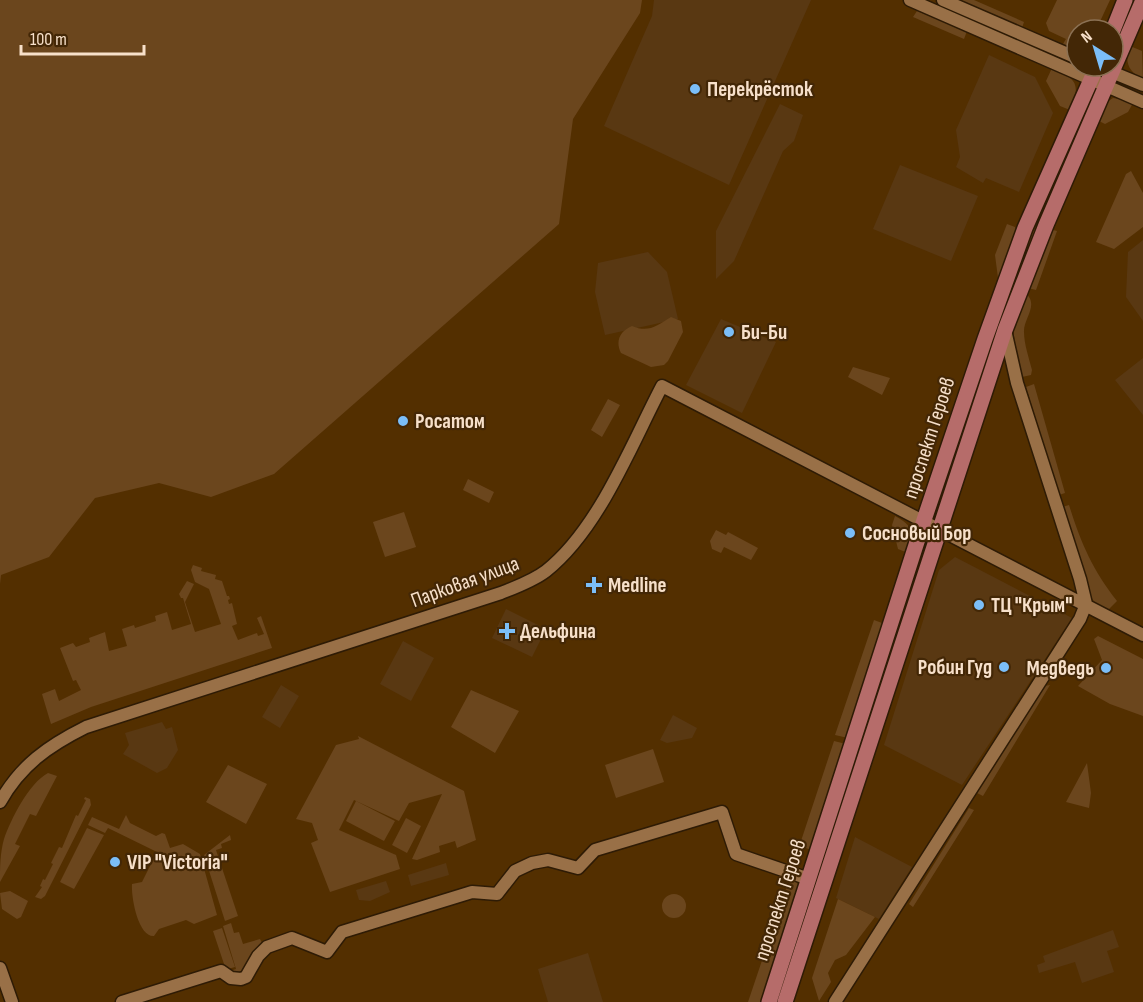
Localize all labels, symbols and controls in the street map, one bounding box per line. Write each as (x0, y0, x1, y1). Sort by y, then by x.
scale bar (21, 18, 144, 56)
north arrow (1065, 18, 1125, 78)
text: N (1078, 27, 1096, 47)
text: 100 m (30, 29, 67, 50)
place label: Перекрёсток (707, 77, 813, 102)
marker: Перекрёсток (688, 82, 702, 96)
place label: Би-Би (741, 320, 787, 345)
marker: Би-Би (722, 325, 736, 339)
street label: проспект Героев (898, 374, 960, 502)
place label: Росатом (415, 409, 485, 434)
marker: Росатом (396, 414, 410, 428)
place label: Сосновый Бор (862, 521, 971, 546)
marker: Сосновый Бор (843, 526, 857, 540)
street label: Парковая улица (408, 551, 522, 613)
place label: Medline (608, 573, 667, 598)
marker: Medline (585, 576, 603, 594)
place label: ТЦ "Крым" (991, 593, 1072, 618)
marker: ТЦ "Крым" (972, 598, 986, 612)
place label: Дельфина (520, 619, 596, 644)
marker: Дельфина (498, 622, 516, 640)
place label: Робин Гуд (918, 655, 992, 680)
place label: Медведь (1027, 656, 1094, 681)
marker: Робин Гуд (997, 660, 1011, 674)
marker: Медведь (1099, 661, 1113, 675)
street label: проспект Героев (749, 836, 811, 964)
place label: VIP "Victoria" (127, 850, 228, 875)
marker: VIP "Victoria" (108, 855, 122, 869)

